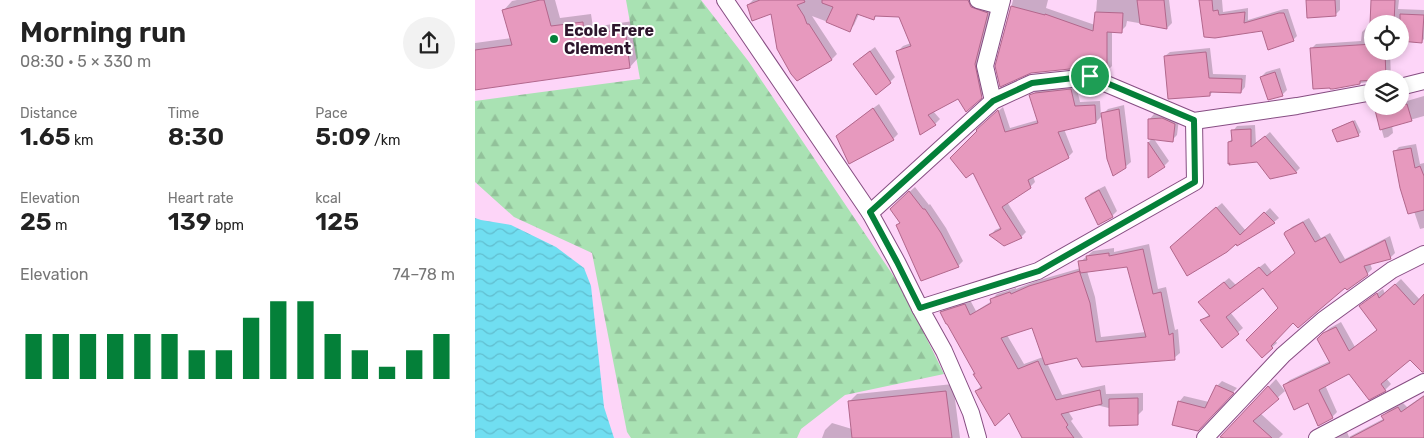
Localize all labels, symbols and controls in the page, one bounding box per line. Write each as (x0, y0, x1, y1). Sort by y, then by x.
map controls (1364, 15, 1409, 115)
button: locate (1364, 15, 1409, 60)
text: Morning run (20, 16, 186, 49)
button: share (403, 17, 455, 69)
place label: Ecole Frere Clement (564, 21, 654, 58)
marker: Ecole Frere Clement (548, 33, 560, 45)
text: 08:30 · 5 × 330 m (20, 52, 151, 71)
pin (1069, 55, 1111, 97)
icon: arrive (1076, 62, 1104, 90)
button: layers (1364, 70, 1409, 115)
text: Distance (20, 105, 77, 122)
text: Time (168, 105, 199, 122)
text: Pace (315, 105, 347, 122)
text: 1.65 (20, 122, 70, 151)
text: 8:30 (168, 122, 224, 151)
text: 5:09 (315, 122, 371, 151)
text: km (70, 132, 94, 149)
text: /km (371, 132, 401, 149)
text: Elevation (20, 190, 80, 207)
text: Heart rate (168, 190, 234, 207)
text: kcal (315, 190, 341, 207)
text: 25 (20, 207, 52, 236)
text: 139 (168, 207, 211, 236)
text: 125 (315, 207, 359, 236)
text: m (52, 217, 68, 234)
text: bpm (211, 217, 244, 234)
text: Elevation (20, 265, 89, 284)
text: 74–78 m (393, 265, 455, 284)

